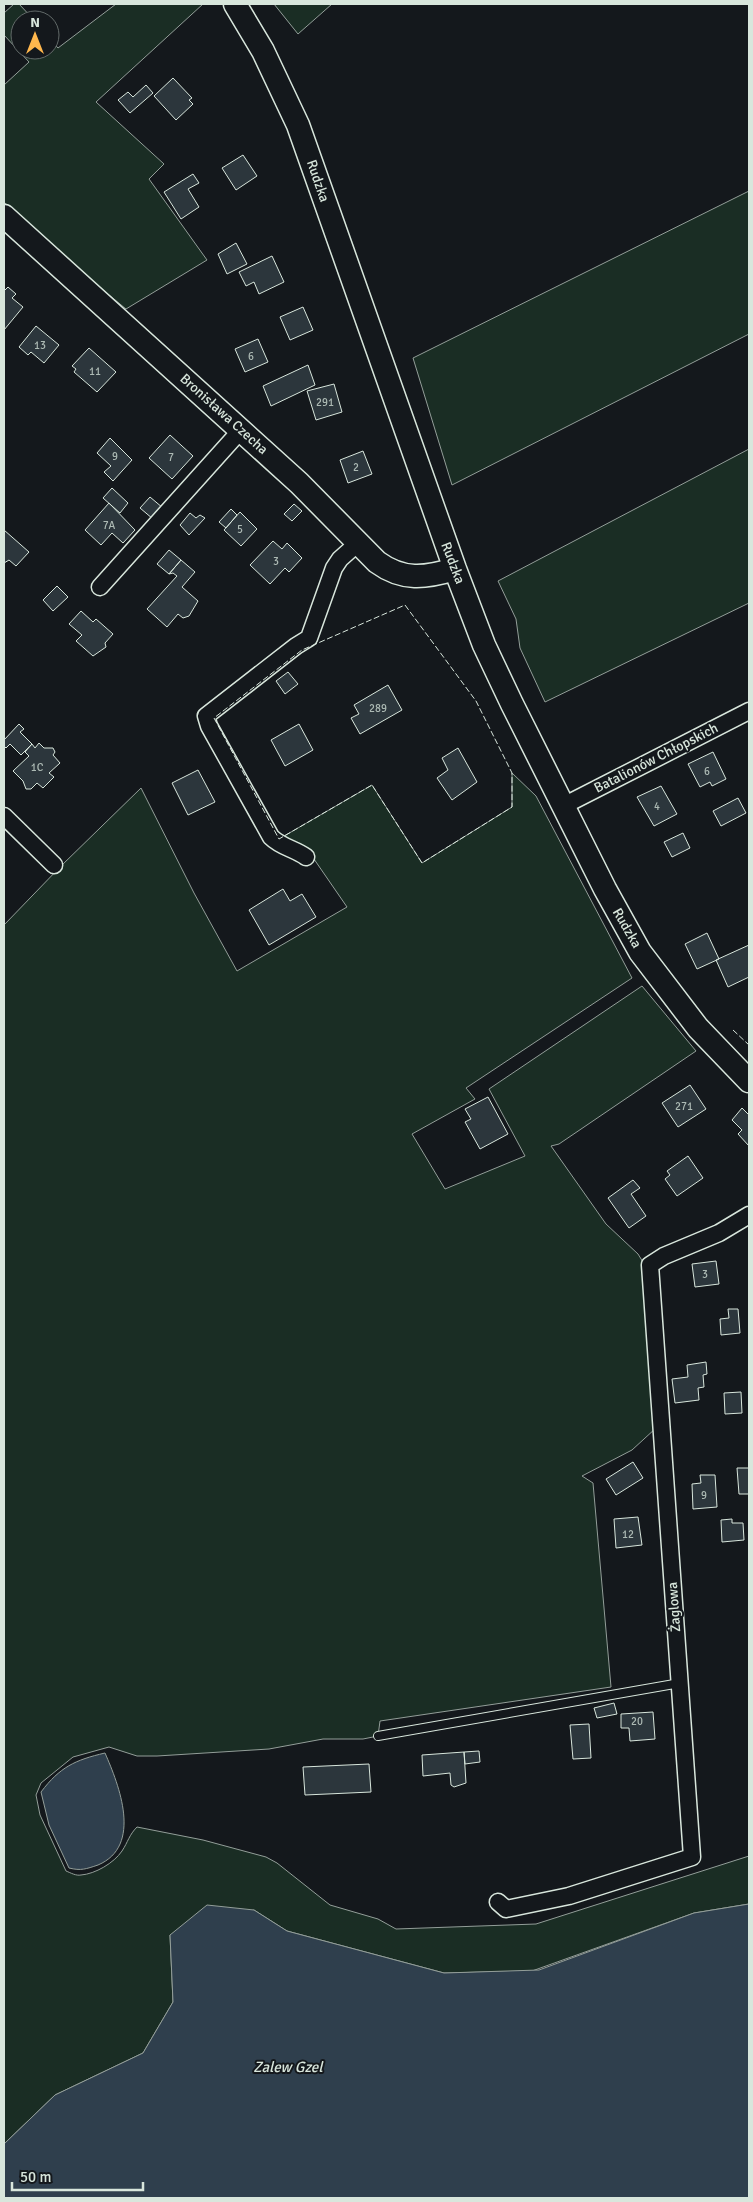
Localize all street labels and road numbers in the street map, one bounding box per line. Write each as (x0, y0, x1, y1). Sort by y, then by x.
street label: Rudzka (303, 158, 333, 204)
street label: Bronisława Czecha (176, 370, 272, 458)
street label: Rudzka (437, 540, 469, 586)
street label: Batalionów Chłopskich (591, 719, 721, 797)
street label: Rudzka (609, 905, 645, 951)
street label: Żaglowa (664, 1581, 684, 1633)

